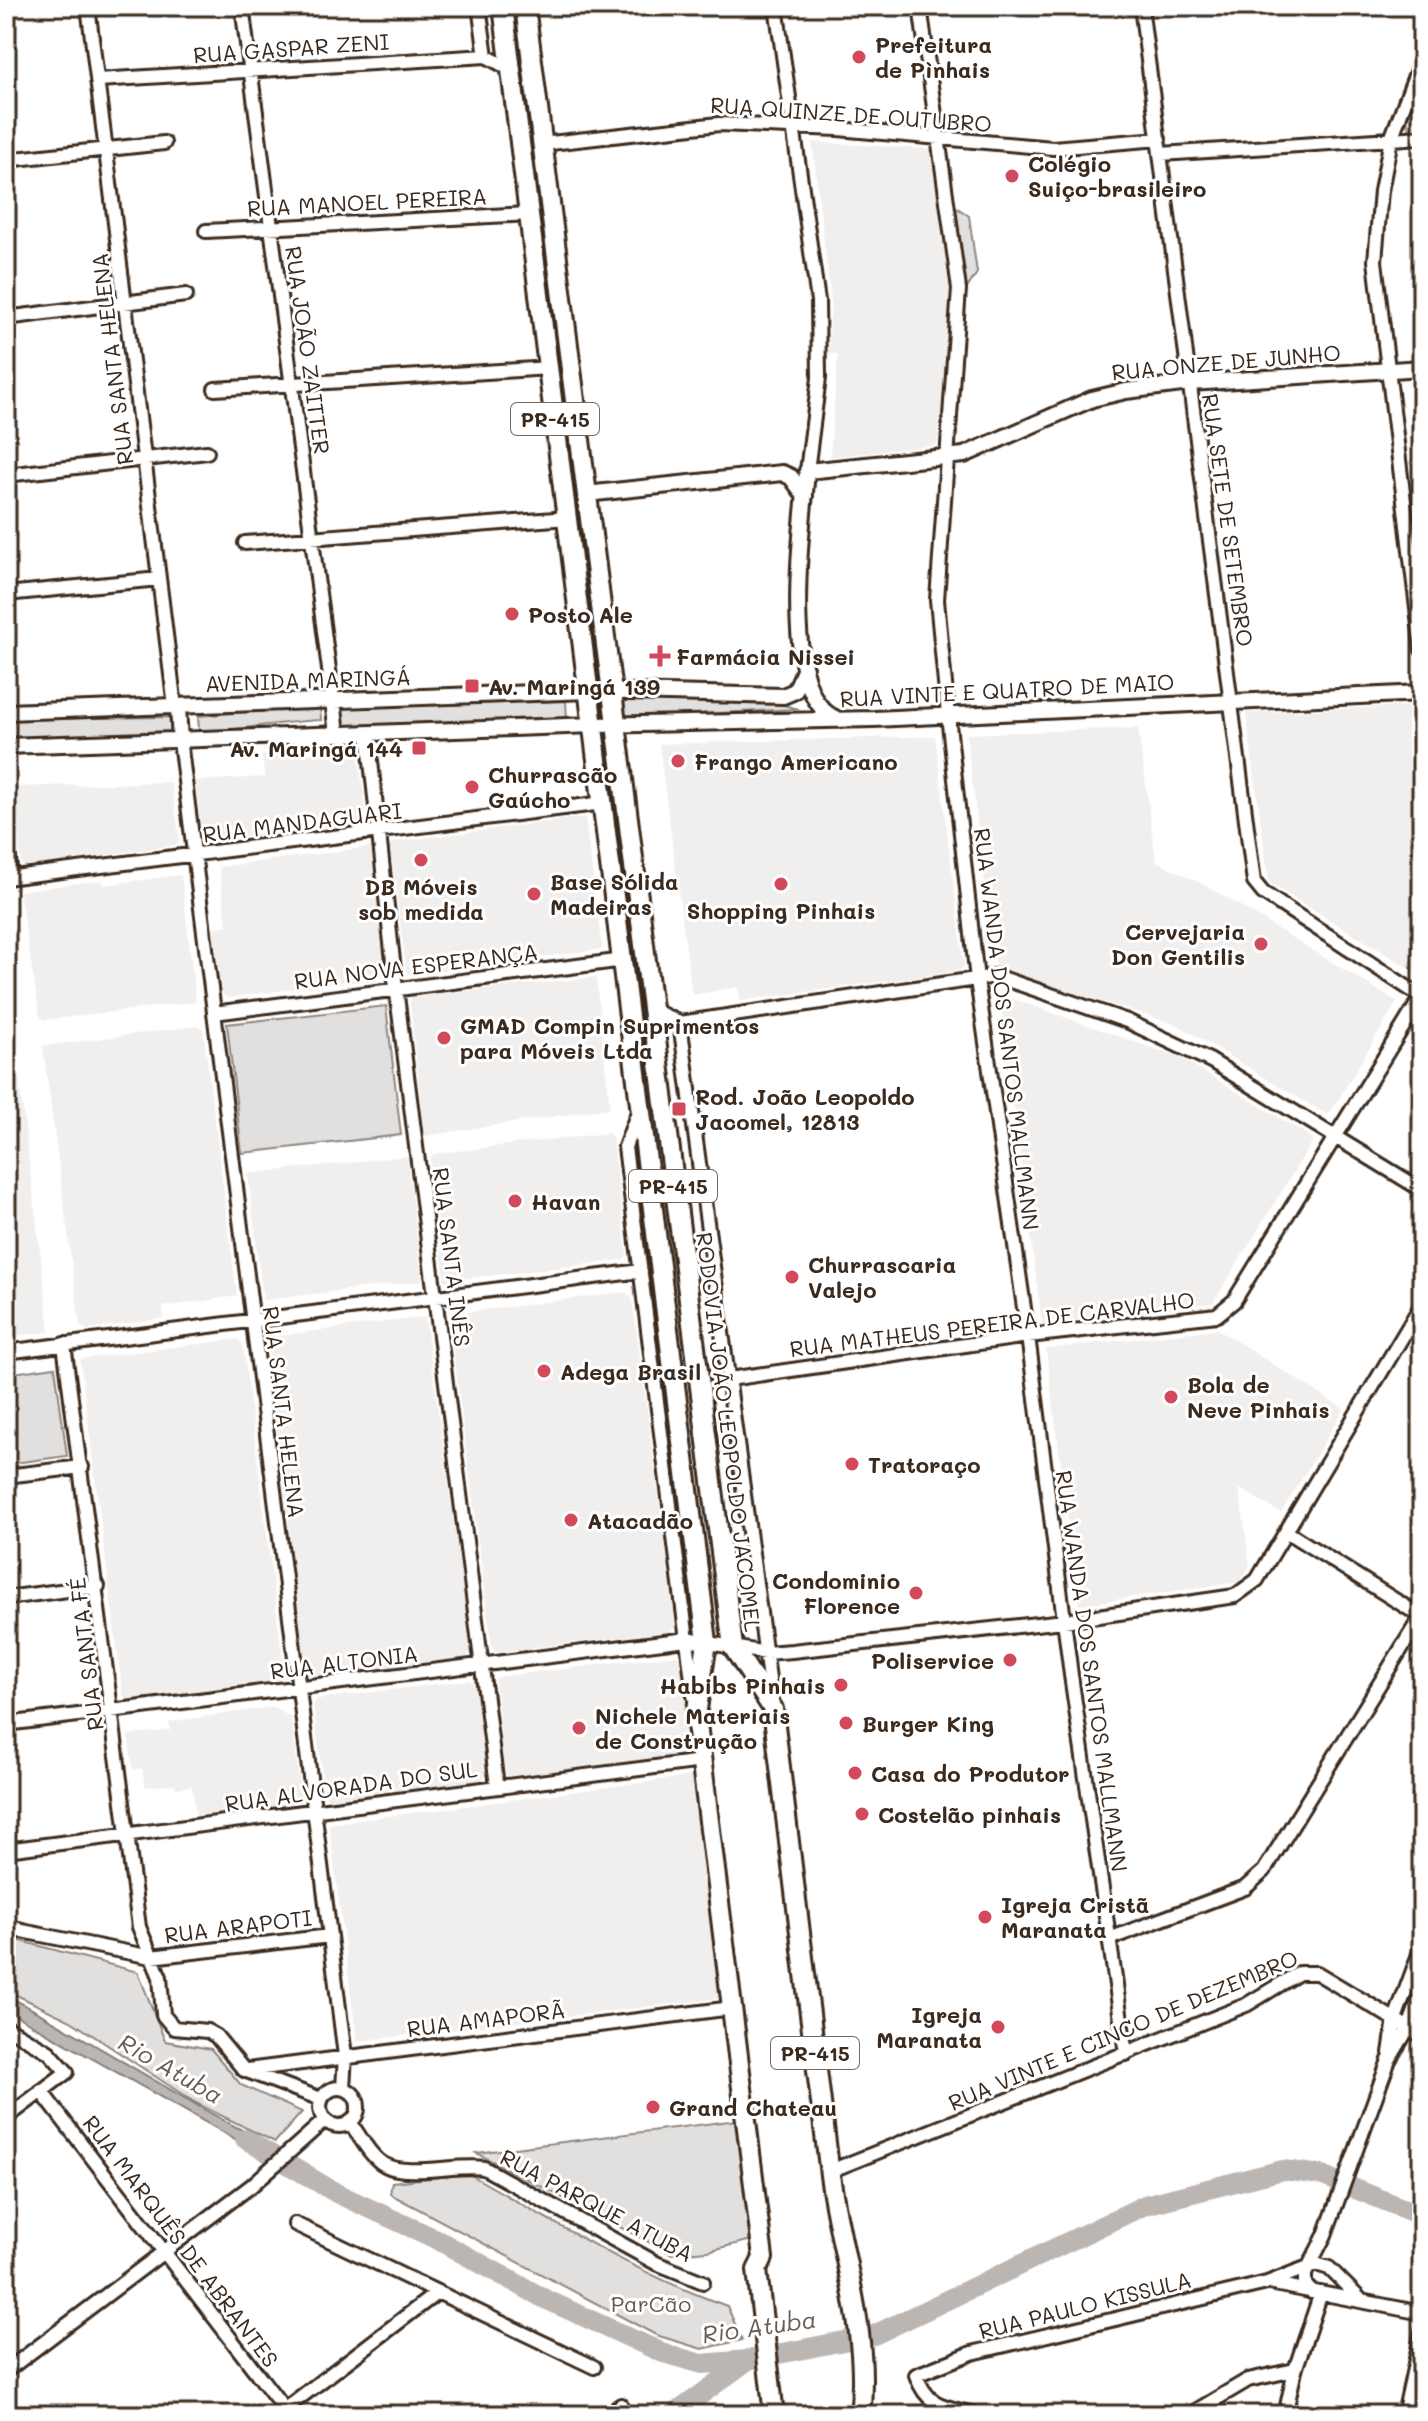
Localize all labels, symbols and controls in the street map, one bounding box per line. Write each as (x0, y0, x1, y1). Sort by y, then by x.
street label: RUA GASPAR ZENI (192, 27, 390, 69)
place label: Prefeitura de Pìnhais (875, 30, 992, 84)
marker: Prefeitura de Pìnhais (850, 48, 868, 66)
street label: RUA QUINZE DE OUTUBRO (709, 90, 993, 138)
place label: Colégio Suiço-brasileiro (1028, 149, 1206, 203)
marker: Colégio Suiço-brasileiro (1003, 167, 1021, 185)
street label: RUA MANOEL PEREIRA (246, 181, 488, 223)
street label: RUA JOÃO ZAITTER (279, 244, 337, 456)
street label: RUA SANTA HELENA (85, 251, 139, 467)
street label: RUA ONZE DE JUNHO (1110, 338, 1342, 386)
street label: RUA SETE DE SETEMBRO (1196, 392, 1260, 648)
road number: PR-415 (511, 403, 599, 435)
place label: Posto Ale (528, 600, 633, 629)
marker: Posto Ale (503, 605, 521, 623)
place label: Farmácia Nissei (676, 642, 855, 671)
marker: Farmácia Nissei (651, 647, 669, 665)
street label: AVENIDA MARINGÁ (204, 662, 412, 698)
street label: RUA VINTE E QUATRO DE MAIO (839, 667, 1175, 713)
place label: Av. Maringá 139 (488, 672, 660, 701)
marker: Av. Maringá 139 (463, 677, 481, 695)
place label: Av. Maringá 144 (230, 734, 403, 763)
marker: Av. Maringá 144 (410, 739, 428, 757)
place label: Frango Americano (694, 747, 898, 776)
marker: Frango Americano (669, 752, 687, 770)
place label: Churrascão Gaúcho (488, 760, 617, 814)
marker: Churrascão Gaúcho (463, 778, 481, 796)
street label: RUA MANDAGUARI (201, 795, 403, 849)
street label: RUA WANDA DOS SANTOS MALLMANN (968, 826, 1046, 1232)
marker: DB Móveis sob medida (412, 851, 430, 869)
place label: Base Sólida Madeiras (550, 867, 678, 921)
place label: DB Móveis sob medida (358, 872, 484, 926)
marker: Shopping Pinhais (772, 875, 790, 893)
marker: Base Sólida Madeiras (525, 885, 543, 903)
place label: Shopping Pinhais (687, 896, 875, 925)
place label: Cervejaria Don Gentilis (1111, 917, 1245, 971)
marker: Cervejaria Don Gentilis (1252, 935, 1270, 953)
street label: RUA NOVA ESPERANÇA (292, 937, 540, 995)
place label: GMAD Compin Suprimentos para Móveis Ltda (460, 1011, 759, 1065)
marker: GMAD Compin Suprimentos para Móveis Ltda (435, 1029, 453, 1047)
place label: Rod. João Leopoldo Jacomel, 12813 (695, 1082, 915, 1136)
marker: Rod. João Leopoldo Jacomel, 12813 (670, 1100, 688, 1118)
street label: RUA SANTA INÊS (427, 1166, 477, 1348)
road number: PR-415 (629, 1170, 717, 1202)
place label: Havan (531, 1187, 600, 1216)
marker: Havan (506, 1192, 524, 1210)
street label: RODOVIA JOÃO LEOPOLDO JACOMEL (690, 1230, 768, 1634)
place label: Churrascaria Valejo (808, 1250, 956, 1304)
marker: Churrascaria Valejo (783, 1268, 801, 1286)
street label: RUA MATHEUS PEREIRA DE CARVALHO (788, 1285, 1196, 1363)
street label: RUA SANTA HELENA (257, 1304, 311, 1520)
place label: Adega Brasil (560, 1357, 701, 1386)
marker: Adega Brasil (535, 1362, 553, 1380)
place label: Bola de Neve Pinhais (1187, 1370, 1330, 1424)
marker: Bola de Neve Pinhais (1162, 1388, 1180, 1406)
place label: Tratoraço (868, 1450, 981, 1479)
marker: Tratoraço (843, 1455, 861, 1473)
street label: RUA WANDA DOS SANTOS MALLMANN (1049, 1468, 1135, 1874)
place label: Atacadão (587, 1506, 693, 1535)
marker: Atacadão (562, 1511, 580, 1529)
place label: Condominio Florence (772, 1566, 900, 1620)
street label: RUA SANTA FÉ (62, 1576, 110, 1732)
marker: Condominio Florence (907, 1584, 925, 1602)
street label: RUA ALTONIA (268, 1639, 420, 1685)
place label: Poliservice (871, 1646, 994, 1675)
marker: Poliservice (1001, 1651, 1019, 1669)
place label: Habibs Pinhais (659, 1671, 825, 1700)
marker: Habibs Pinhais (832, 1676, 850, 1694)
place label: Nichele Materiais de Construção (595, 1701, 790, 1755)
place label: Burger King (862, 1709, 994, 1738)
marker: Burger King (837, 1714, 855, 1732)
marker: Nichele Materiais de Construção (570, 1719, 588, 1737)
street label: RUA ALVORADA DO SUL (223, 1754, 479, 1818)
place label: Casa do Produtor (871, 1759, 1070, 1788)
marker: Casa do Produtor (846, 1764, 864, 1782)
place label: Costelão pinhais (878, 1800, 1061, 1829)
marker: Costelão pinhais (853, 1805, 871, 1823)
place label: Igreja Cristã Maranata (1001, 1890, 1149, 1944)
street label: RUA ARAPOTI (163, 1903, 313, 1949)
marker: Igreja Cristã Maranata (976, 1908, 994, 1926)
street label: RUA VINTE E CINCO DE DEZEMBRO (944, 1943, 1302, 2117)
street label: RUA AMAPORÃ (405, 1995, 567, 2043)
place label: Igreja Maranata (876, 2000, 982, 2054)
marker: Igreja Maranata (989, 2018, 1007, 2036)
water label: Rio Atuba (113, 2026, 229, 2110)
road number: PR-415 (771, 2037, 859, 2069)
place label: Grand Chateau (669, 2093, 837, 2122)
marker: Grand Chateau (644, 2098, 662, 2116)
street label: RUA MARQUÊS DE ABRANTES (77, 2109, 285, 2373)
street label: RUA PARQUE ATUBA (495, 2142, 699, 2268)
street label: RUA PAULO KISSULA (976, 2265, 1194, 2345)
park label: ParCão (611, 2289, 691, 2318)
water label: Rio Atuba (700, 2303, 818, 2349)

